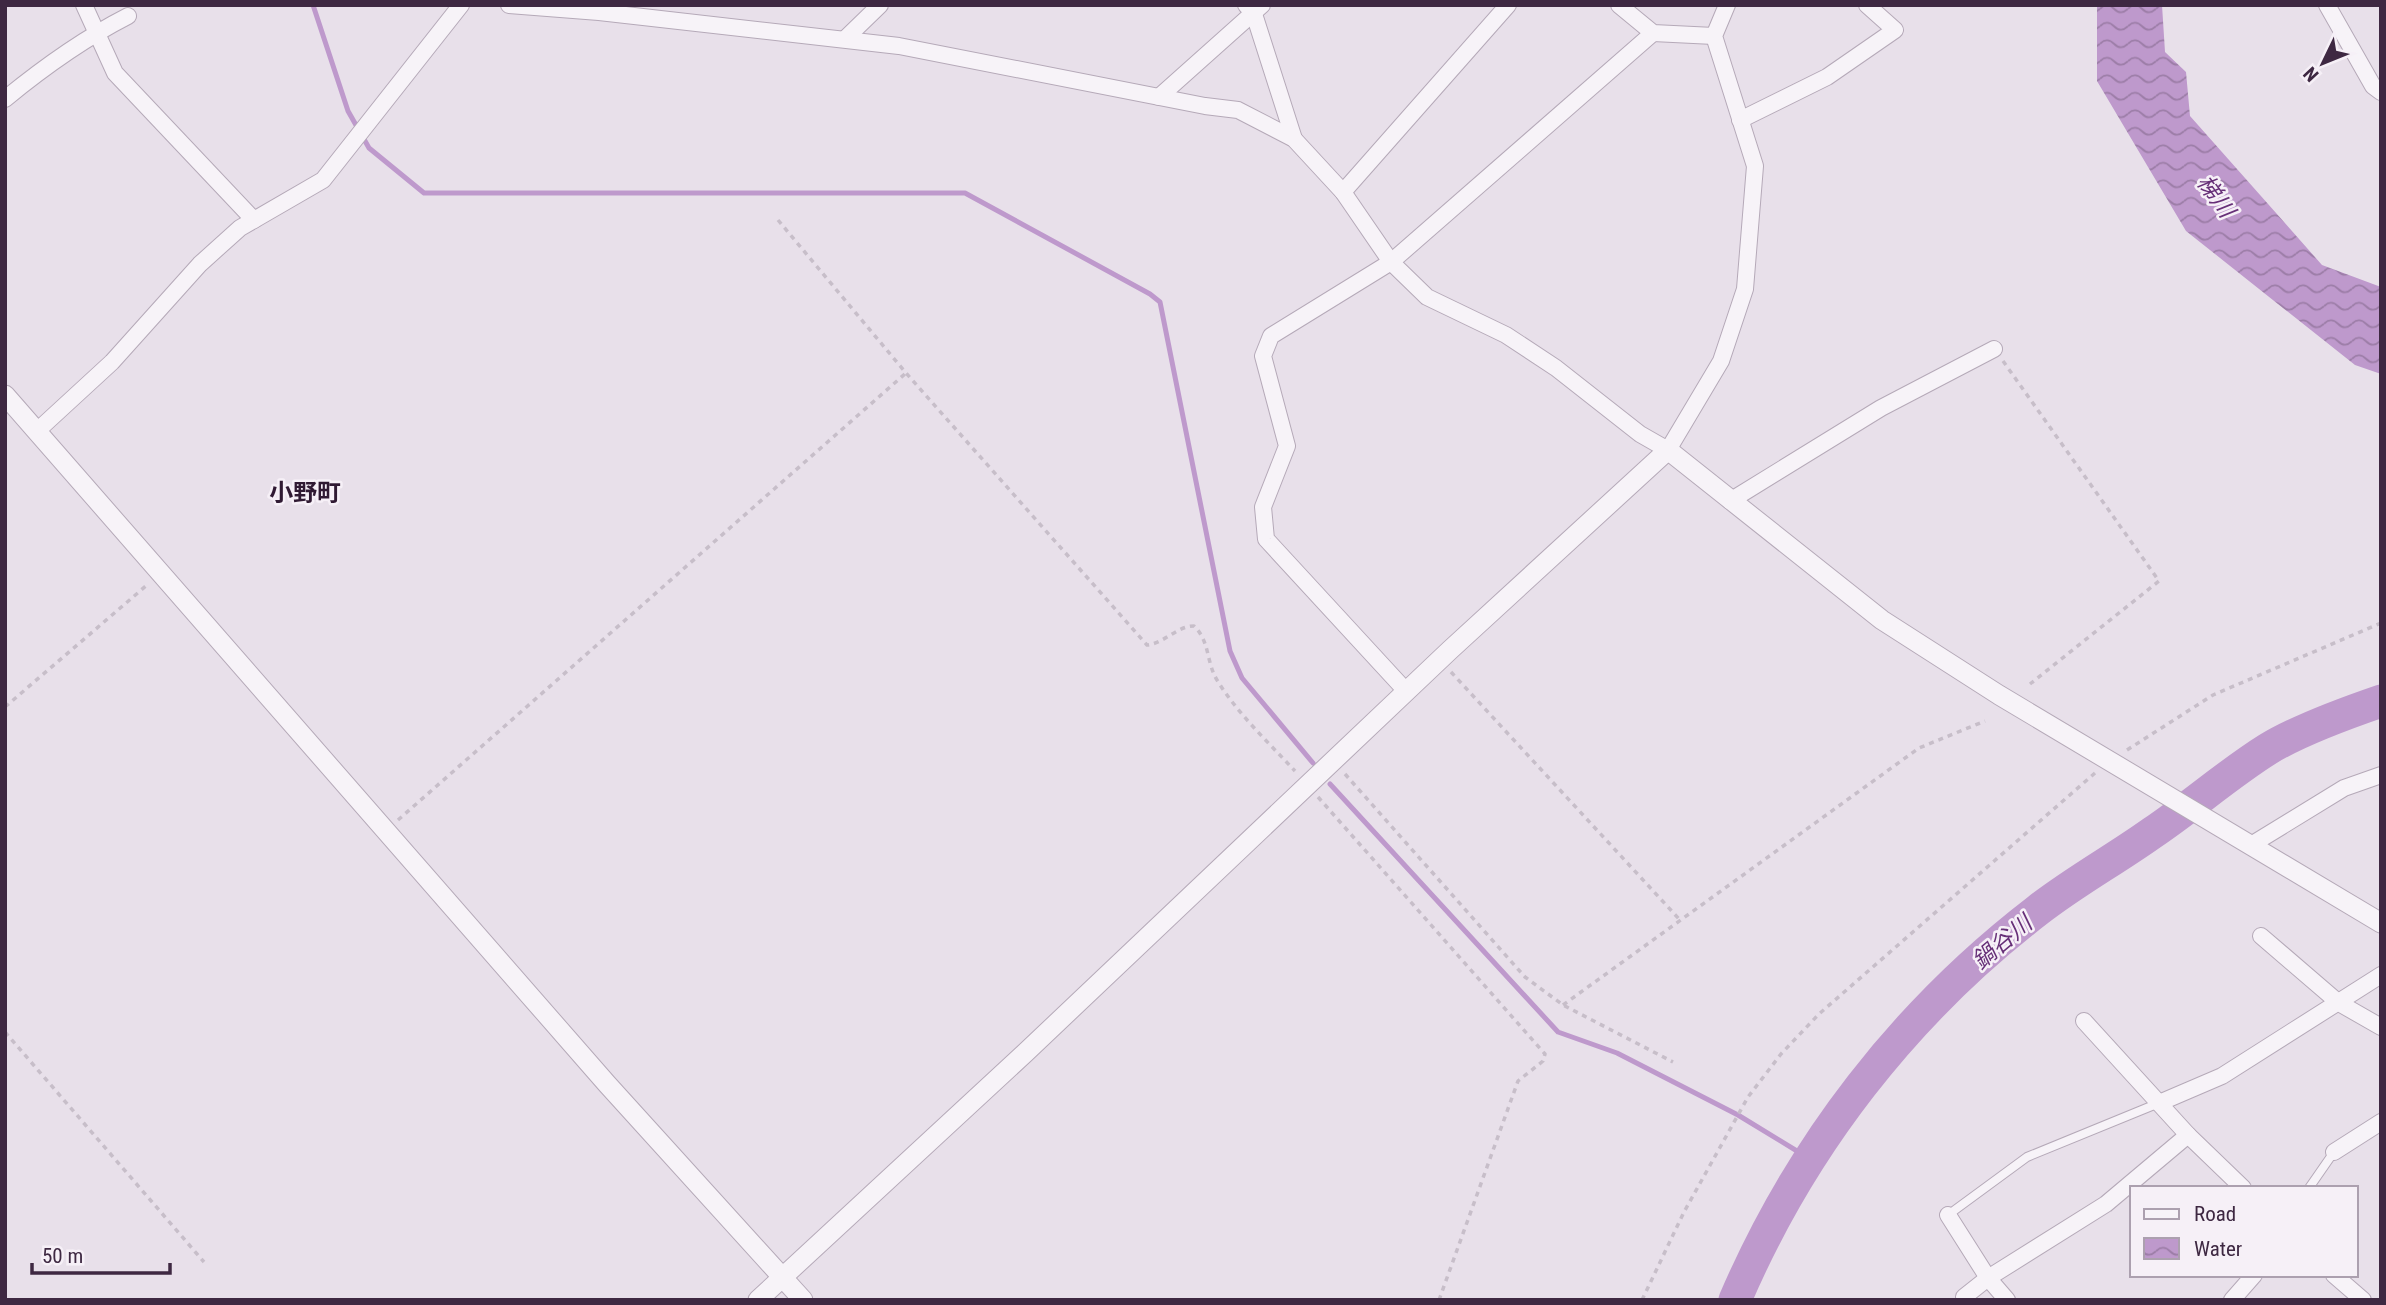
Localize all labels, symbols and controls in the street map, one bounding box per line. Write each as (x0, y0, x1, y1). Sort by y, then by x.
north arrow (2288, 28, 2358, 98)
text: N (2299, 62, 2323, 86)
water label: 梯川 (2191, 170, 2242, 225)
district label: 小野町 (269, 479, 341, 507)
water label: 鍋谷川 (1967, 908, 2040, 975)
legend (2130, 1186, 2358, 1277)
text: Road (2194, 1202, 2236, 1226)
scale bar (32, 1232, 170, 1276)
text: Water (2194, 1237, 2242, 1261)
text: 50 m (42, 1244, 83, 1268)

